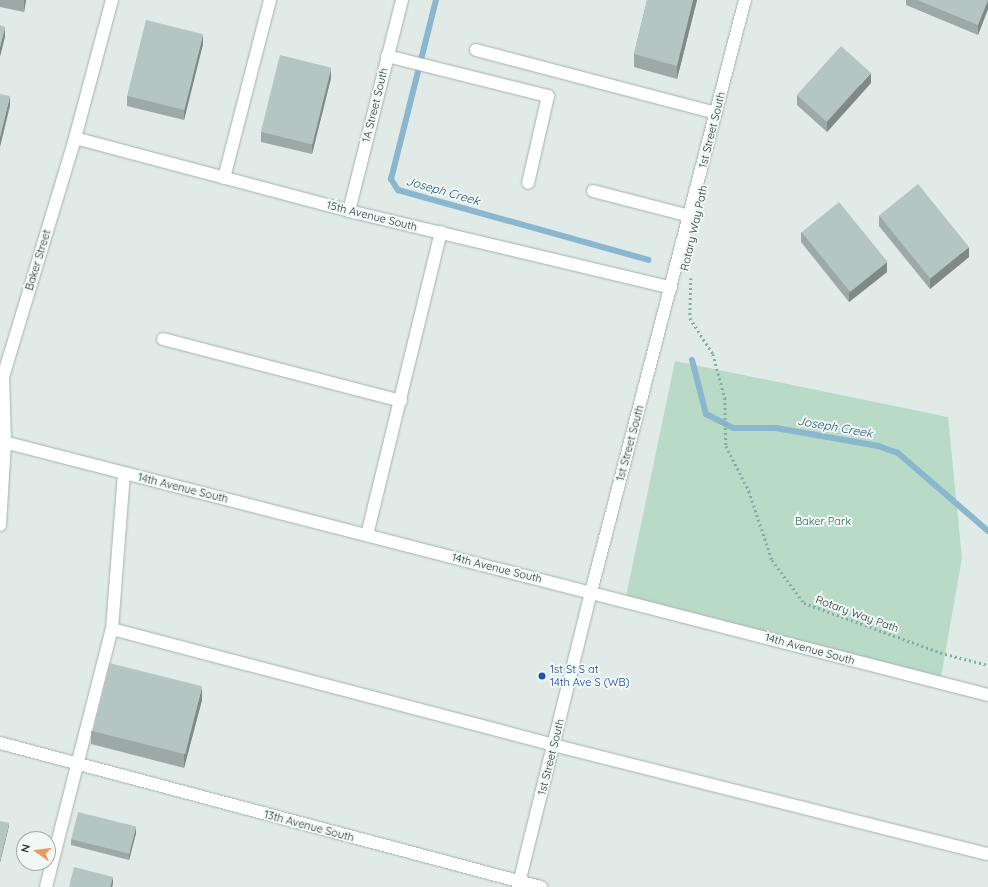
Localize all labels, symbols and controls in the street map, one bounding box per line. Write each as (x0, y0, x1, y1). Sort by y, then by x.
street label: 1A Street South (359, 66, 391, 144)
street label: 1st Street South (696, 91, 728, 169)
water label: Joseph Creek (404, 174, 482, 208)
street label: Rotary Way Path (678, 184, 710, 272)
street label: 15th Avenue South (325, 198, 419, 234)
street label: Baker Street (22, 228, 54, 292)
street label: 1st Street South (614, 404, 646, 482)
water label: Joseph Creek (796, 413, 874, 441)
street label: 14th Avenue South (137, 470, 229, 506)
park label: Baker Park (795, 514, 851, 528)
street label: 14th Avenue South (451, 550, 543, 586)
street label: Rotary Way Path (814, 593, 900, 635)
street label: 14th Avenue South (764, 631, 856, 667)
place label: 1st St S at 14th Ave S (WB) (550, 663, 630, 689)
marker: 1st St S at 14th Ave S (WB) (537, 671, 547, 681)
street label: 1st Street South (535, 718, 567, 796)
street label: 13th Avenue South (263, 808, 355, 844)
north arrow (16, 831, 56, 871)
text: N (18, 843, 33, 854)

